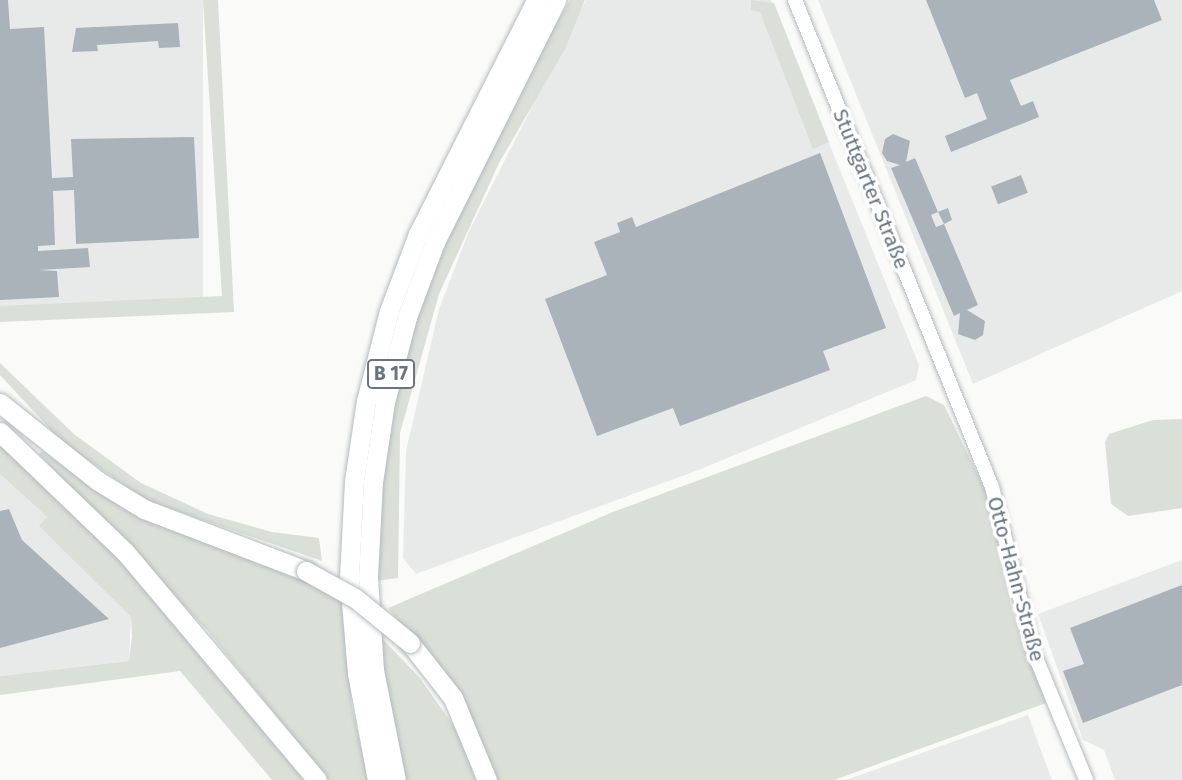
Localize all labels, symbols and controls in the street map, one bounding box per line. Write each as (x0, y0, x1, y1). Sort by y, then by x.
street label: Stuttgarter Straße (827, 105, 915, 273)
road number: B 17 (366, 358, 416, 390)
street label: Otto-Hahn-Straße (982, 494, 1050, 664)

